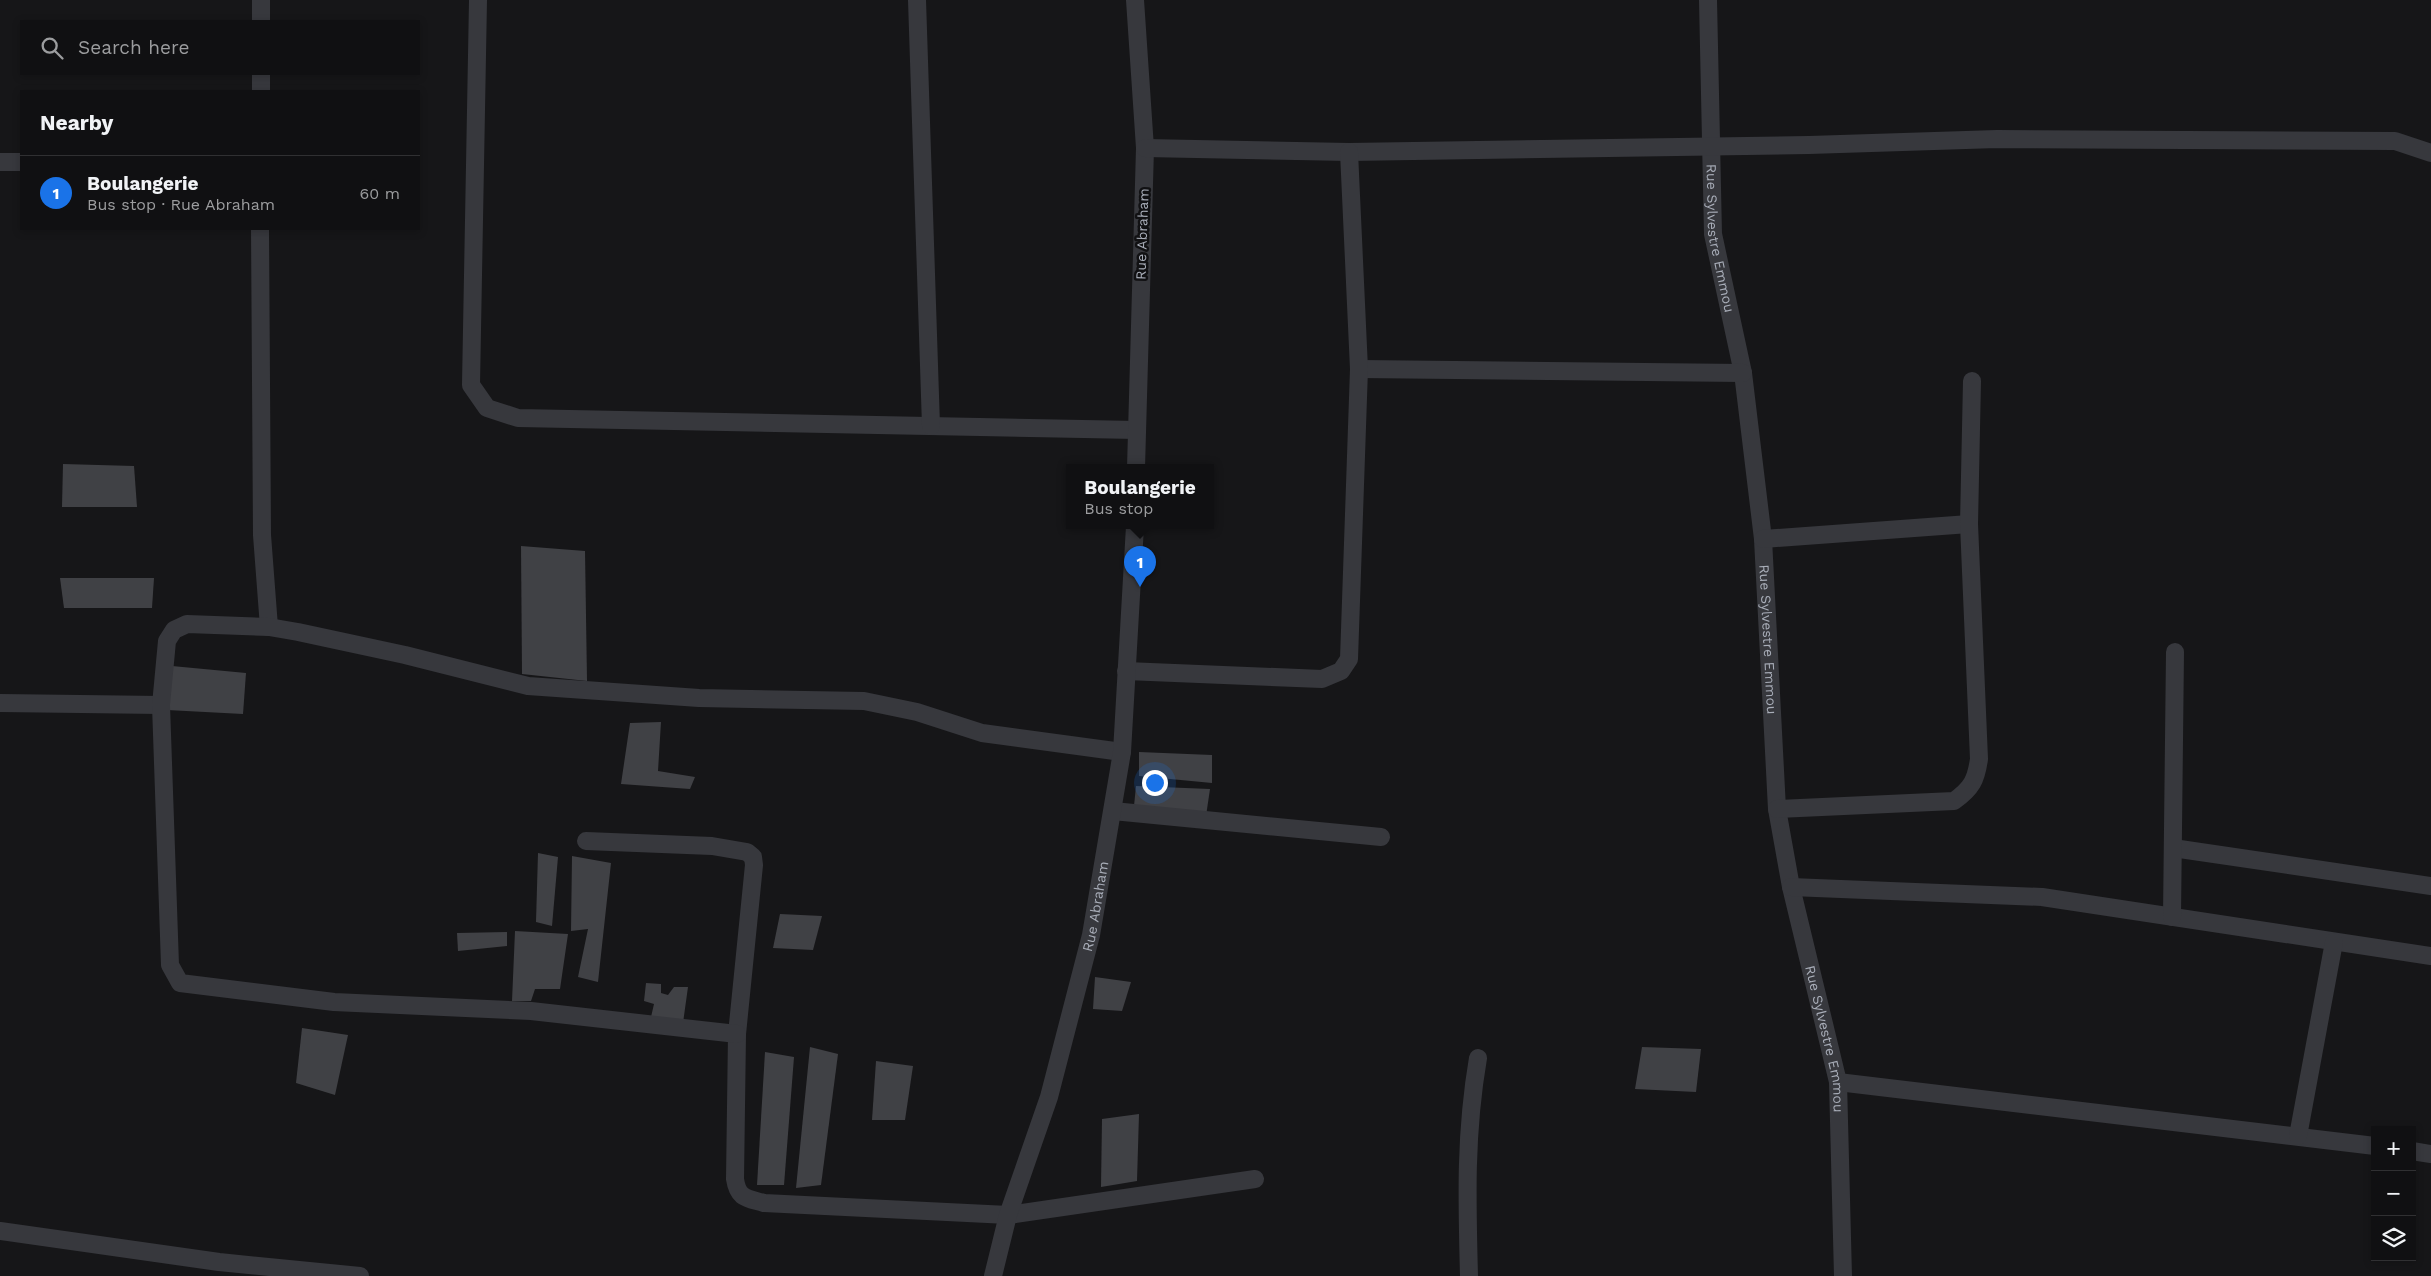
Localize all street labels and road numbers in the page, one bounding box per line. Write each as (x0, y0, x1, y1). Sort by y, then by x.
street label: Rue Sylvestre Emmou (1704, 164, 1738, 314)
street label: Rue Abraham (1132, 188, 1152, 280)
street label: Rue Sylvestre Emmou (1756, 564, 1780, 715)
street label: Rue Abraham (1079, 860, 1111, 953)
street label: Rue Sylvestre Emmou (1802, 964, 1847, 1113)

